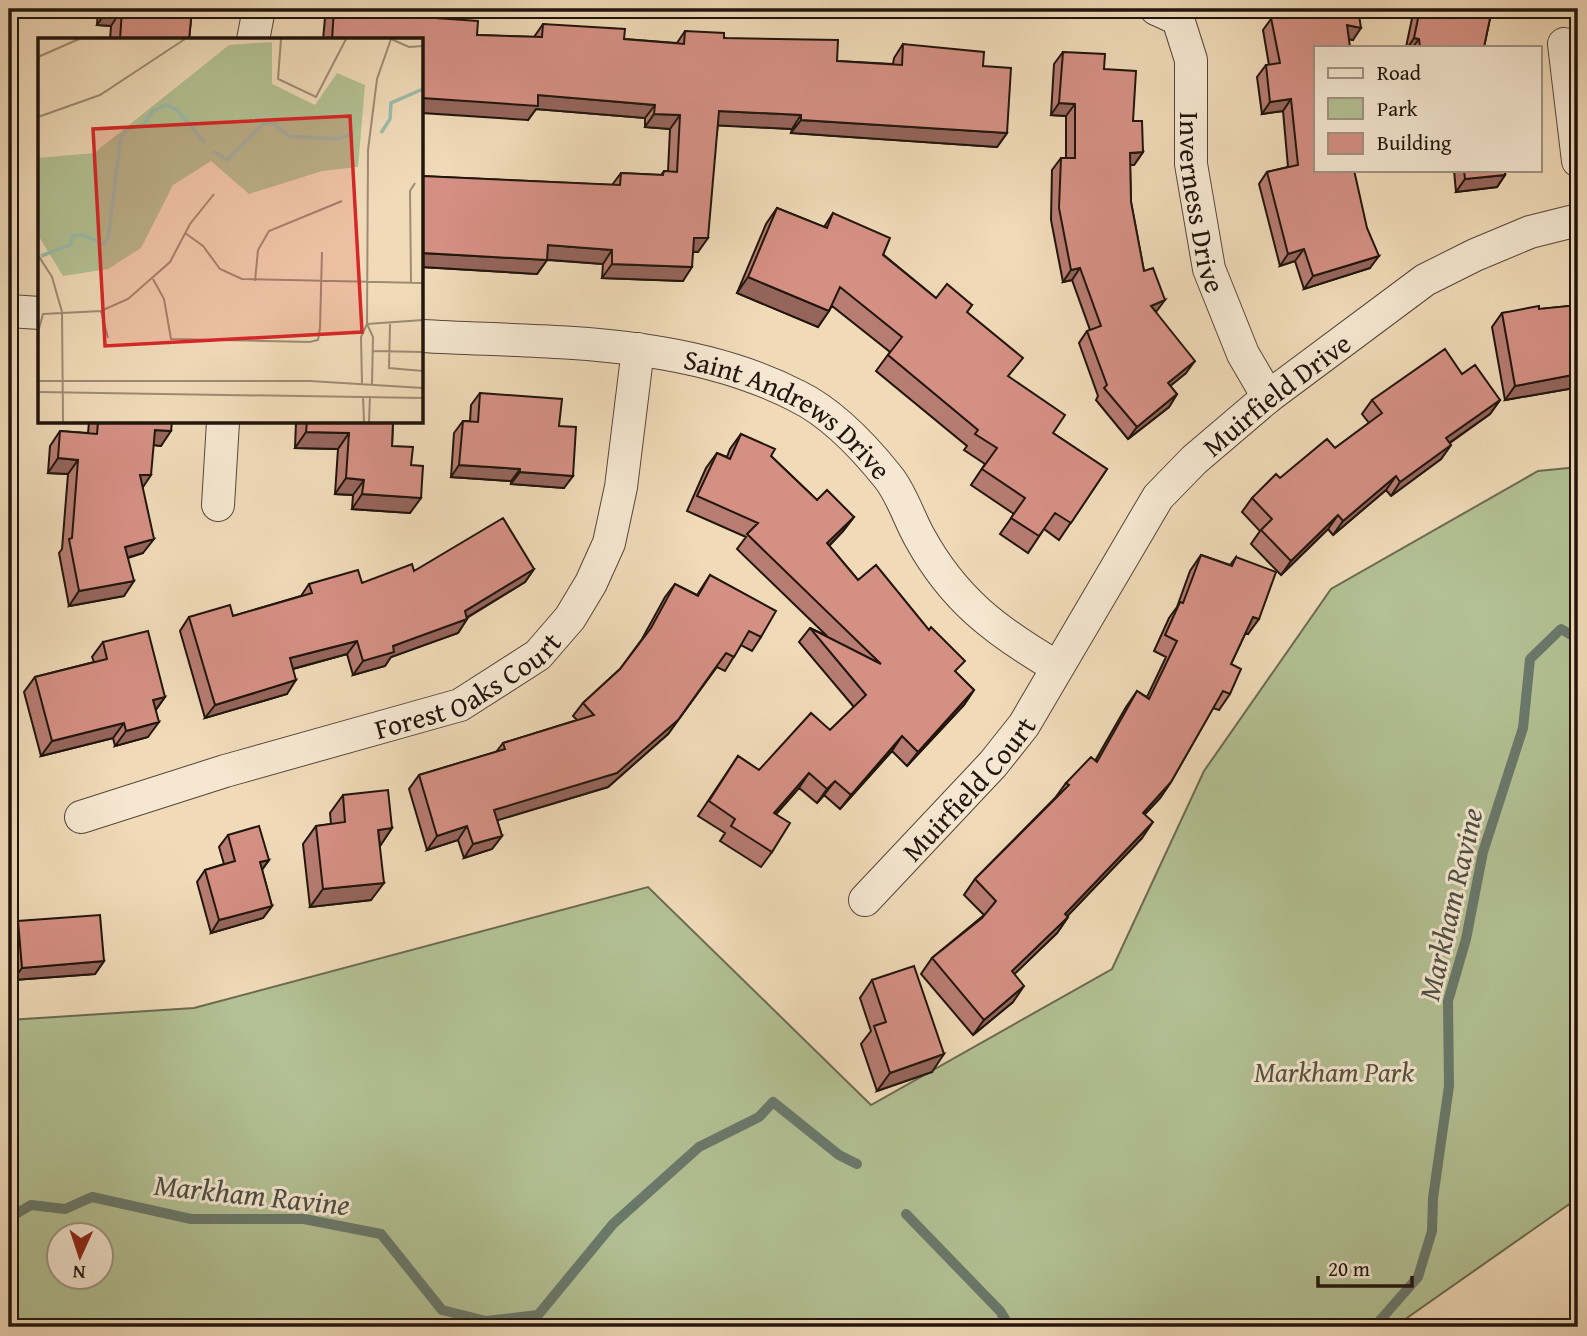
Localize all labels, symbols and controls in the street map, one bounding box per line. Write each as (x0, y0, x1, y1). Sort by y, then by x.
inset map (38, 38, 424, 424)
legend (1314, 46, 1542, 172)
text: Road (1377, 57, 1422, 88)
text: Park (1377, 93, 1418, 124)
street label: Inverness Drive (1171, 112, 1237, 298)
text: Building (1377, 127, 1452, 158)
street label: Muirfield Drive (1193, 322, 1359, 465)
street label: Saint Andrews Drive (680, 337, 902, 488)
street label: Forest Oaks Court (369, 622, 570, 749)
street label: Muirfield Court (892, 709, 1045, 870)
water label: Markham Ravine (1406, 803, 1494, 1005)
park label: Markham Park (1254, 1051, 1414, 1092)
water label: Markham Ravine (152, 1162, 352, 1226)
north arrow (46, 1220, 116, 1290)
scale bar (1318, 1245, 1412, 1289)
text: 20 m (1328, 1253, 1370, 1284)
text: N (72, 1259, 86, 1287)

